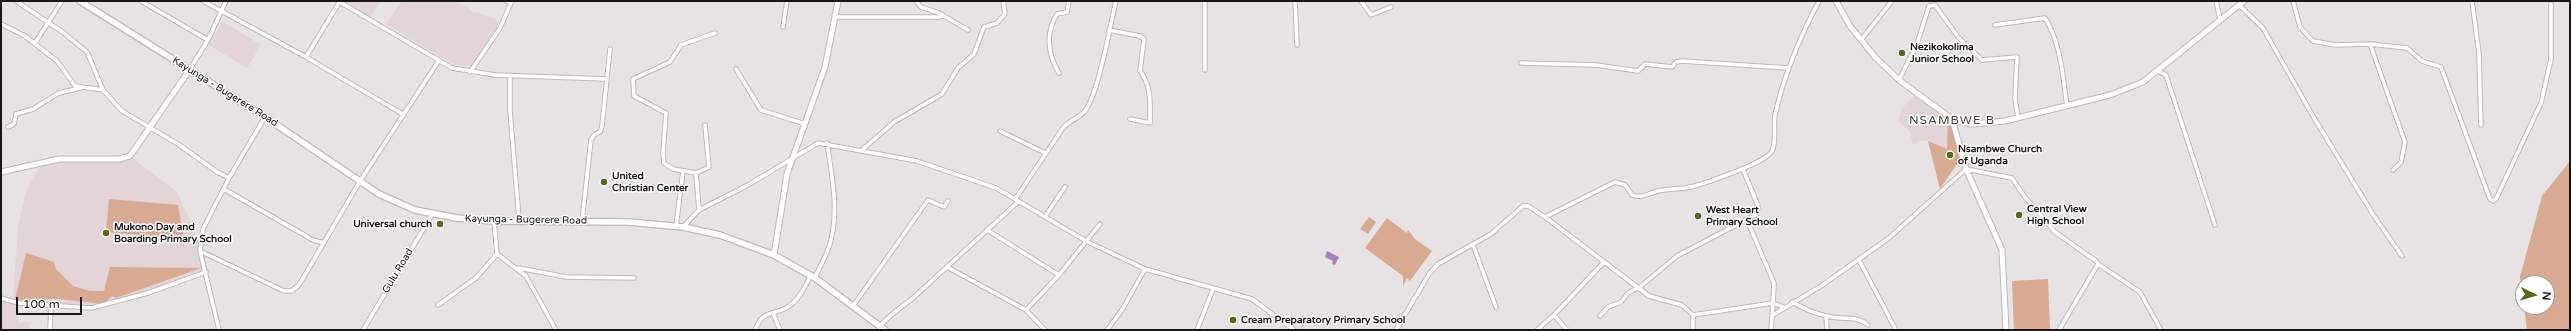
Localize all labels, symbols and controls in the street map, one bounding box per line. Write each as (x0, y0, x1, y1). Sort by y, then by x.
place label: Nezikokolima Junior School (1910, 41, 1974, 64)
marker: Nezikokolima Junior School (1897, 48, 1907, 58)
street label: Kayunga - Bugerere Road (170, 55, 280, 129)
district label: NSAMBWE B (1909, 114, 1995, 128)
place label: Nsambwe Church of Uganda (1958, 143, 2042, 166)
marker: Nsambwe Church of Uganda (1945, 150, 1955, 160)
place label: United Christian Center (612, 170, 688, 194)
marker: United Christian Center (599, 177, 609, 187)
place label: Central View High School (2027, 203, 2087, 226)
place label: West Heart Primary School (1706, 204, 1778, 228)
marker: Central View High School (2014, 210, 2024, 220)
marker: West Heart Primary School (1693, 211, 1703, 221)
street label: Kayunga - Bugerere Road (465, 213, 587, 227)
place label: Universal church (353, 218, 432, 230)
marker: Universal church (435, 219, 445, 229)
place label: Mukono Day and Boarding Primary School (114, 221, 232, 244)
marker: Mukono Day and Boarding Primary School (101, 228, 111, 238)
street label: Gulu Road (380, 246, 416, 296)
north arrow (2515, 275, 2555, 315)
scale bar (18, 289, 84, 315)
text: N (2540, 291, 2553, 301)
text: 100 m (23, 297, 60, 311)
place label: Cream Preparatory Primary School (1241, 314, 1405, 326)
marker: Cream Preparatory Primary School (1228, 315, 1238, 325)

